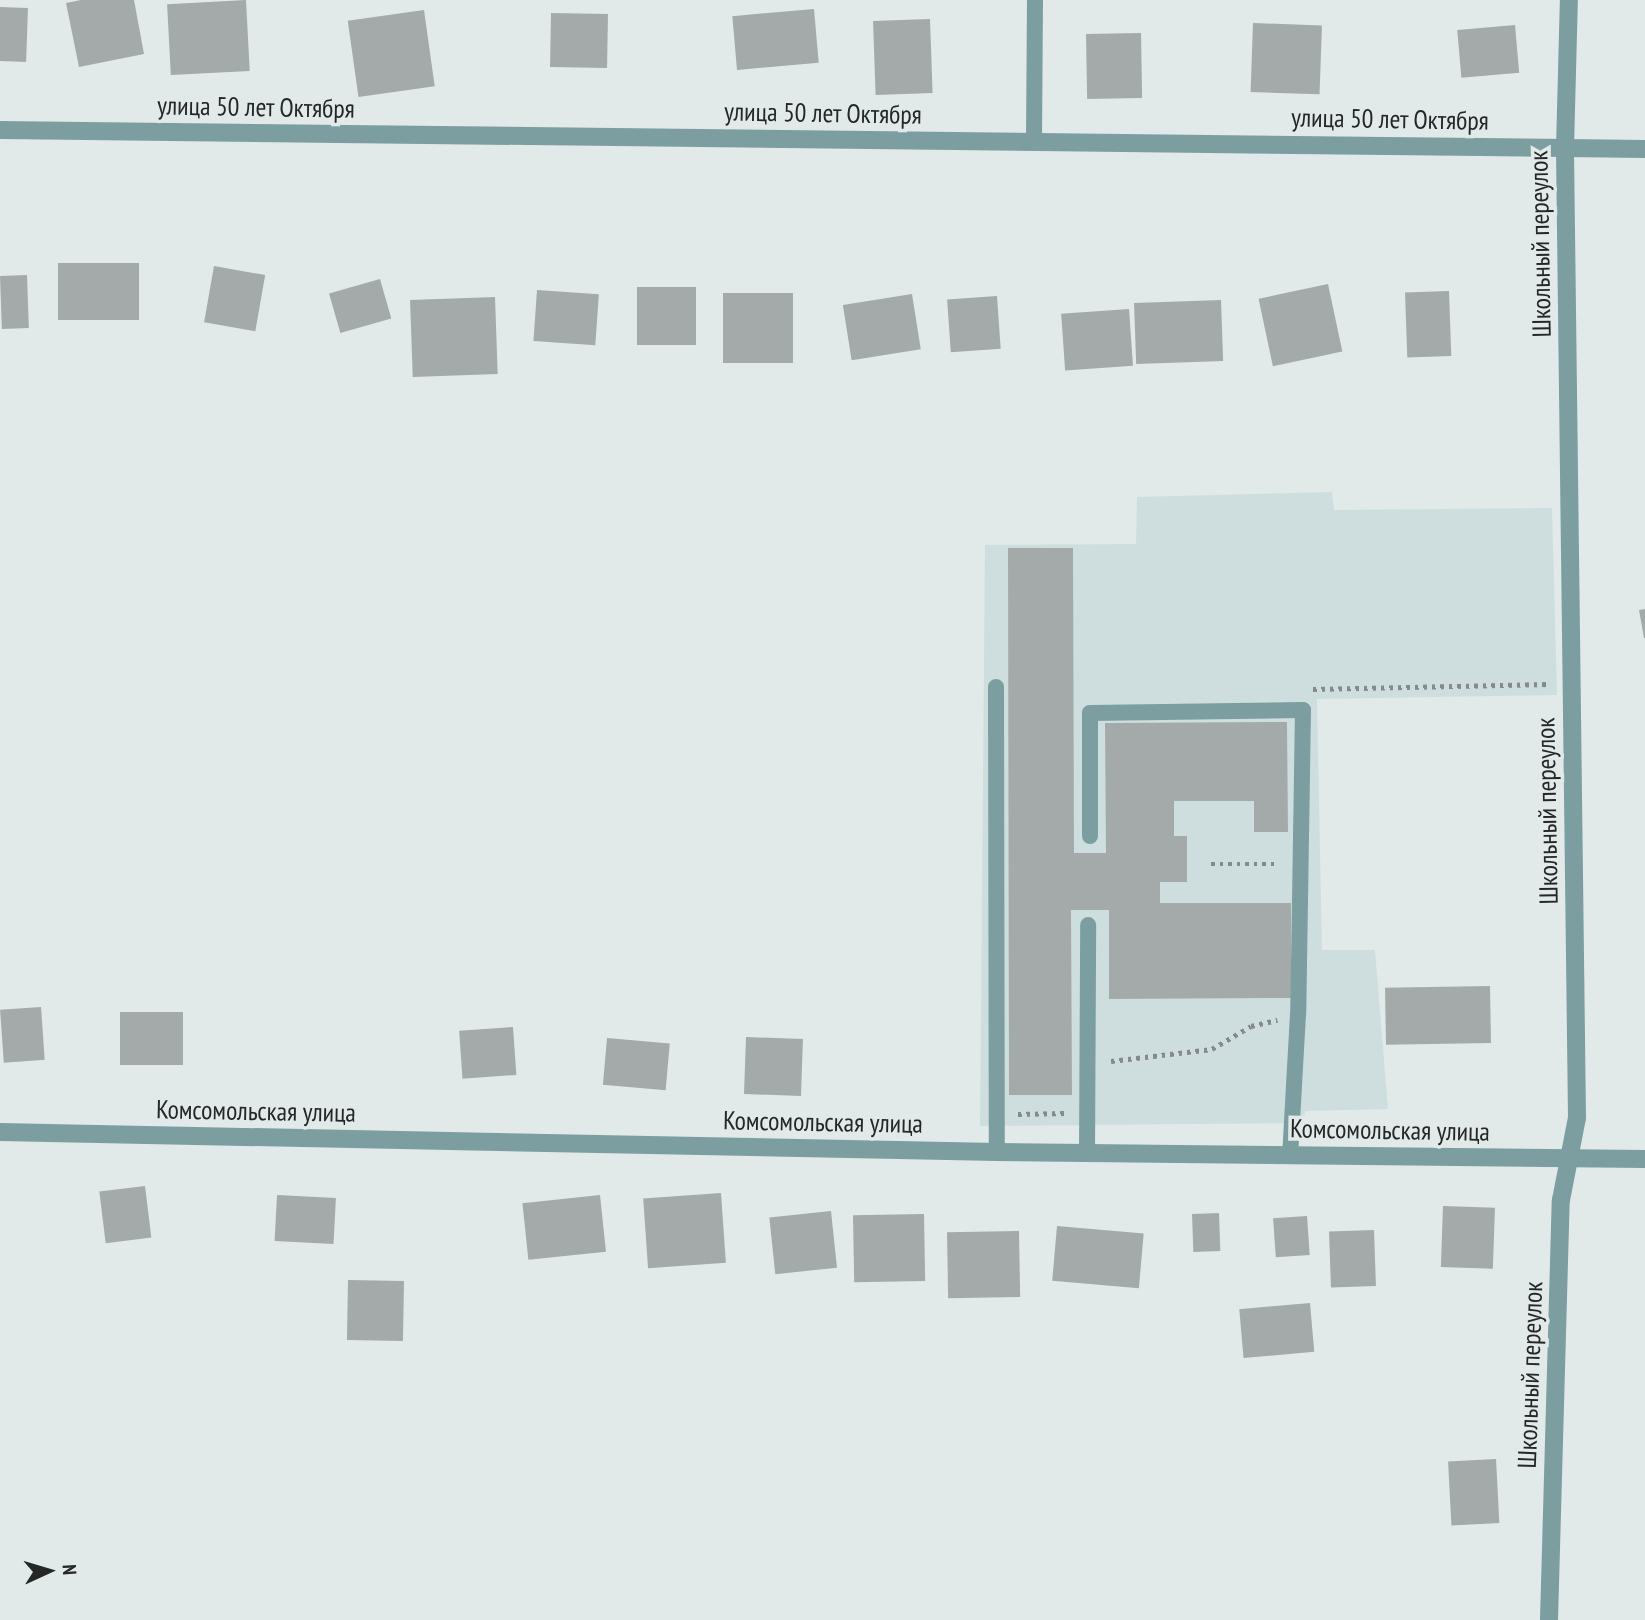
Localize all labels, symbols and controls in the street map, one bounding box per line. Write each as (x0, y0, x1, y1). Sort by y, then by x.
street label: улица 50 лет Октября (157, 90, 355, 124)
street label: улица 50 лет Октября (724, 96, 922, 130)
street label: улица 50 лет Октября (1291, 102, 1489, 136)
street label: Школьный переулок (1523, 150, 1557, 338)
street label: Школьный переулок (1530, 717, 1564, 905)
street label: Комсомольская улица (156, 1094, 356, 1128)
street label: Комсомольская улица (723, 1105, 923, 1139)
street label: Комсомольская улица (1290, 1113, 1490, 1147)
street label: Школьный переулок (1511, 1281, 1549, 1469)
north arrow (14, 1536, 84, 1606)
text: N (58, 1564, 82, 1575)

